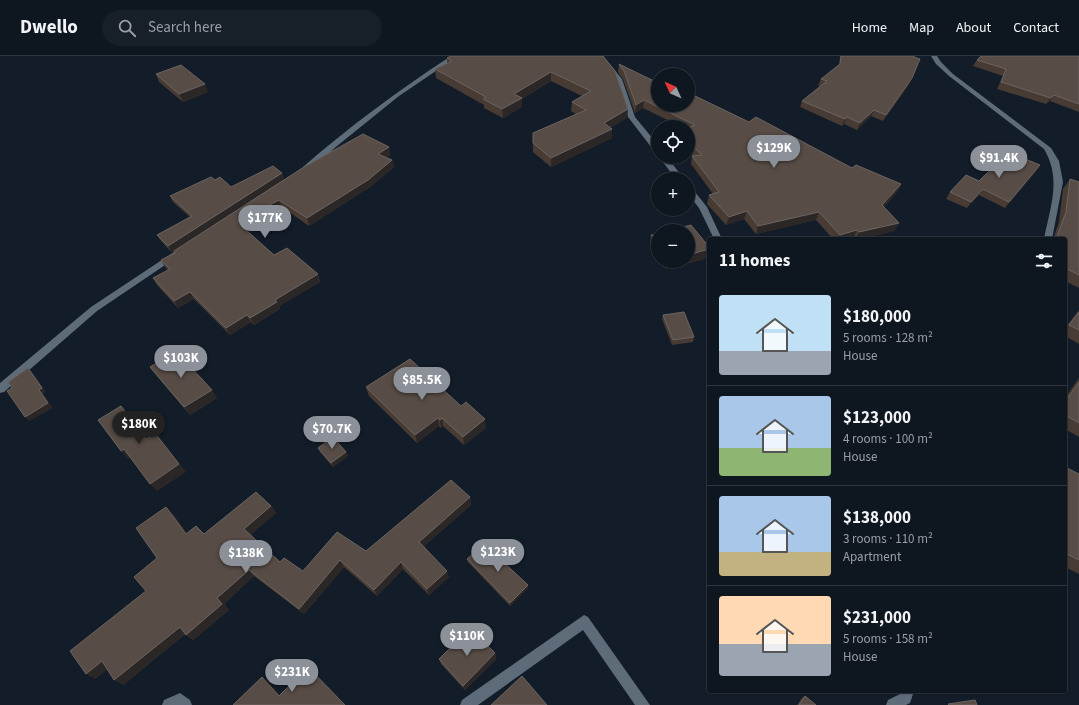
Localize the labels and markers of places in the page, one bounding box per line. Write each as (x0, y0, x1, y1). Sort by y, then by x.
pin: $129K (746, 135, 802, 169)
pin: $91.4K (966, 145, 1032, 179)
pin: $177K (237, 205, 293, 239)
pin: $103K (153, 345, 209, 379)
pin: $85.5K (389, 367, 455, 401)
pin: $180K (111, 411, 167, 445)
pin: $70.7K (299, 416, 365, 450)
pin: $123K (470, 539, 526, 573)
pin: $138K (218, 540, 274, 574)
pin: $110K (439, 623, 495, 657)
pin: $231K (264, 659, 320, 693)

